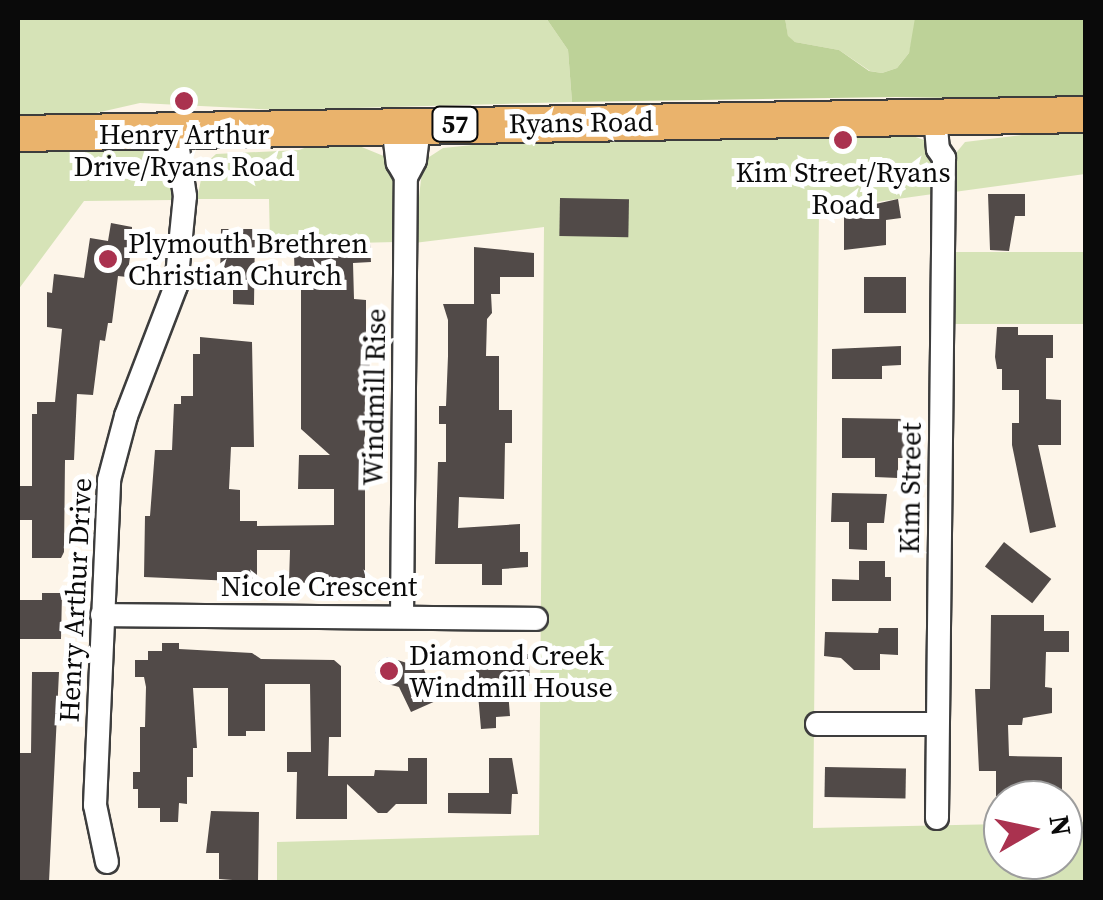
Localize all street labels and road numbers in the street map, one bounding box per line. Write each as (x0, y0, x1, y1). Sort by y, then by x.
road number: 57 (430, 104, 480, 144)
street label: Ryans Road (508, 104, 654, 140)
street label: Windmill Rise (356, 308, 392, 486)
street label: Kim Street (892, 422, 928, 554)
street label: Henry Arthur Drive (52, 477, 98, 723)
street label: Nicole Crescent (221, 569, 417, 603)

